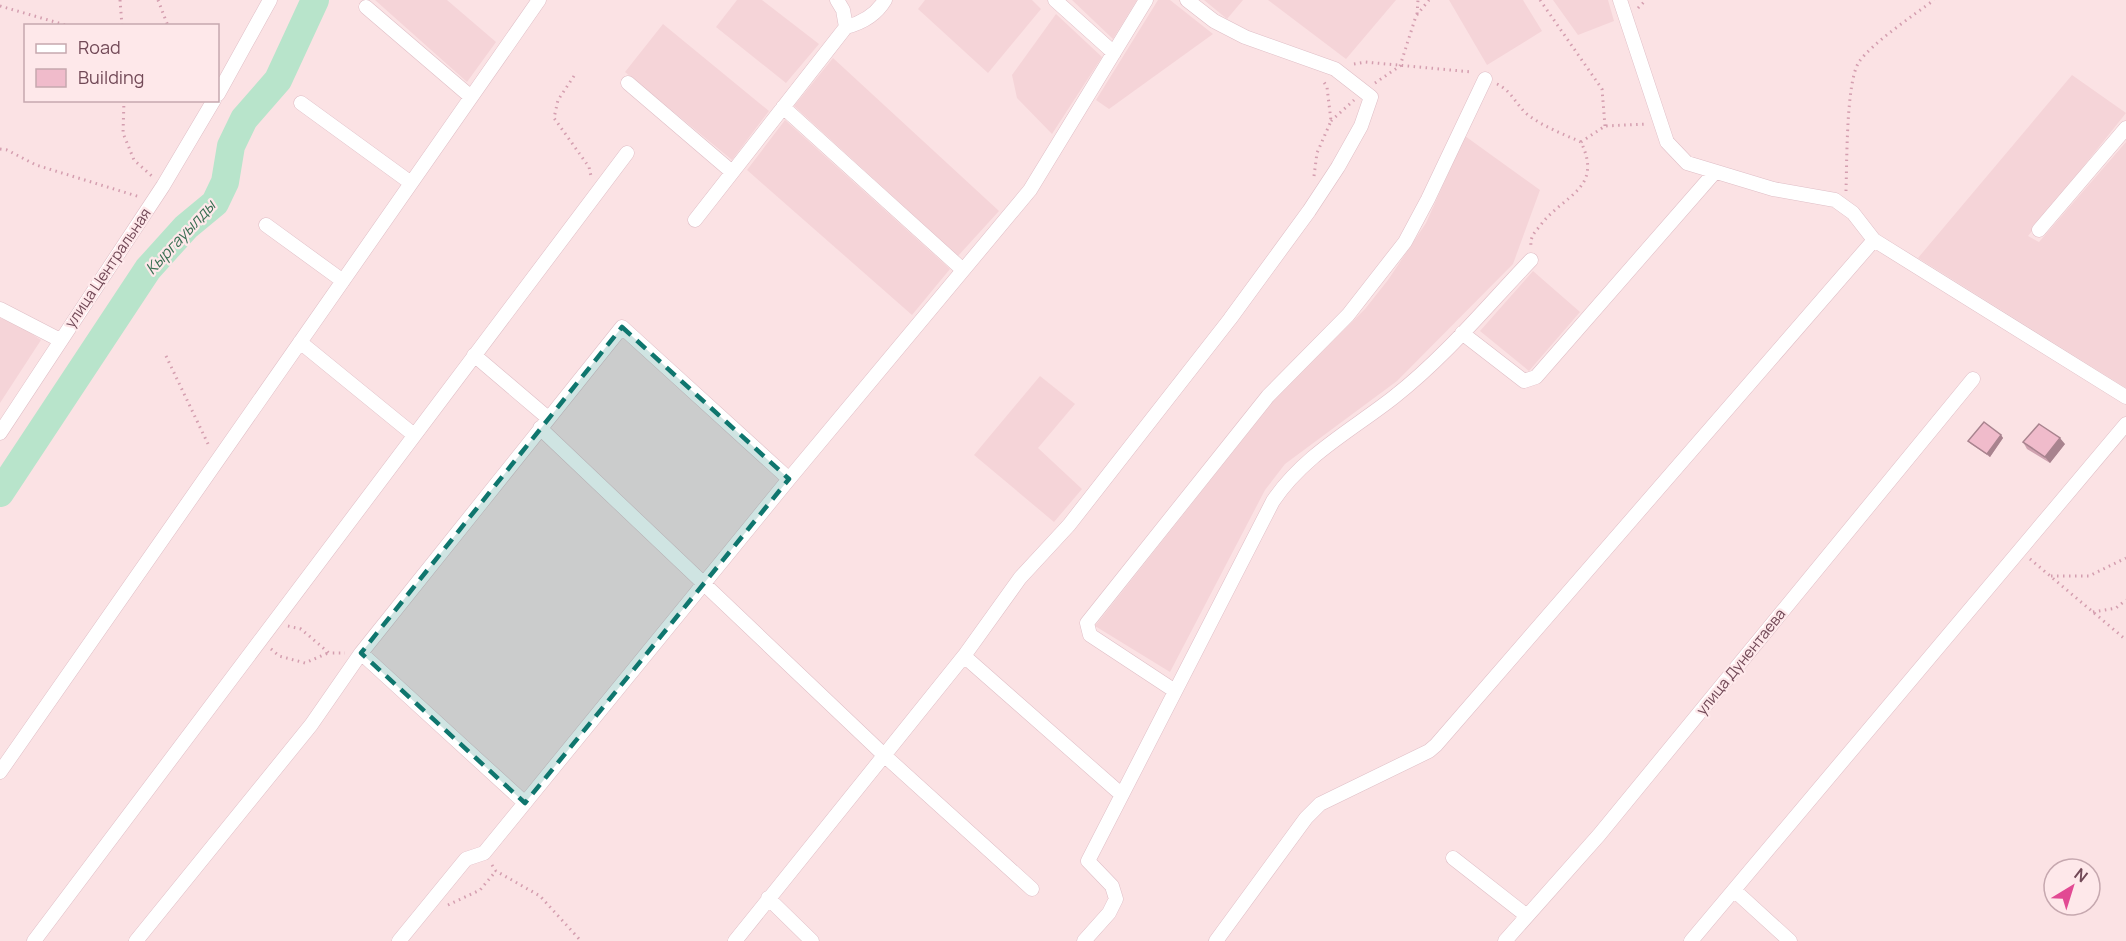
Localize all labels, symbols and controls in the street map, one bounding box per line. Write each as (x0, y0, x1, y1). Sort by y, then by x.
legend (24, 24, 219, 102)
text: Road (78, 35, 121, 59)
text: Building (78, 65, 144, 89)
water label: Кыргауылды (140, 194, 221, 279)
street label: улица Центральная (60, 204, 156, 332)
street label: улица Дунентаева (1691, 604, 1790, 719)
north arrow (2042, 857, 2102, 917)
text: N (2070, 863, 2093, 887)

